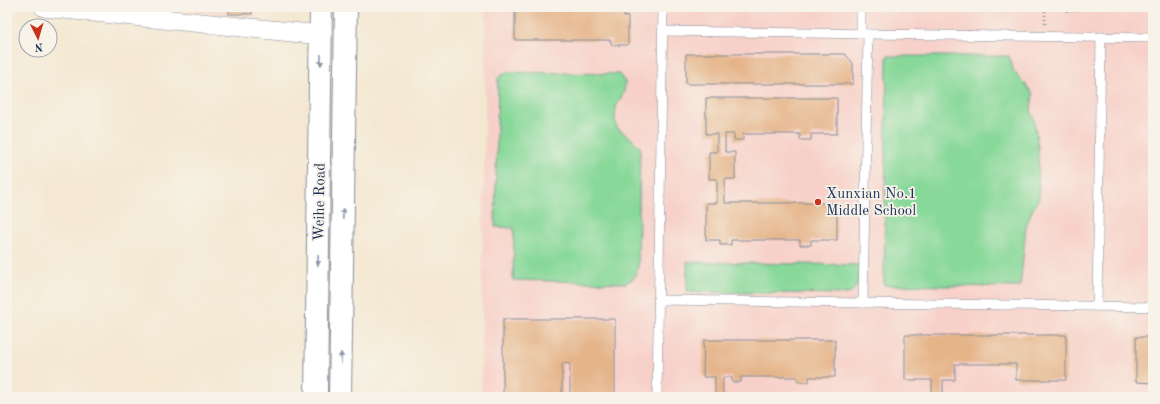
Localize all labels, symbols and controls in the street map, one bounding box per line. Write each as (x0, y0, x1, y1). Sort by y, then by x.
north arrow (18, 18, 58, 58)
text: N (33, 41, 43, 52)
one-way arrow (317, 54, 324, 66)
street label: Weihe Road (312, 163, 329, 241)
place label: Xunxian No.1 Middle School (826, 187, 917, 219)
marker: Xunxian No.1 Middle School (813, 197, 823, 207)
one-way arrow (340, 207, 346, 220)
one-way arrow (315, 254, 321, 267)
one-way arrow (338, 351, 344, 364)

